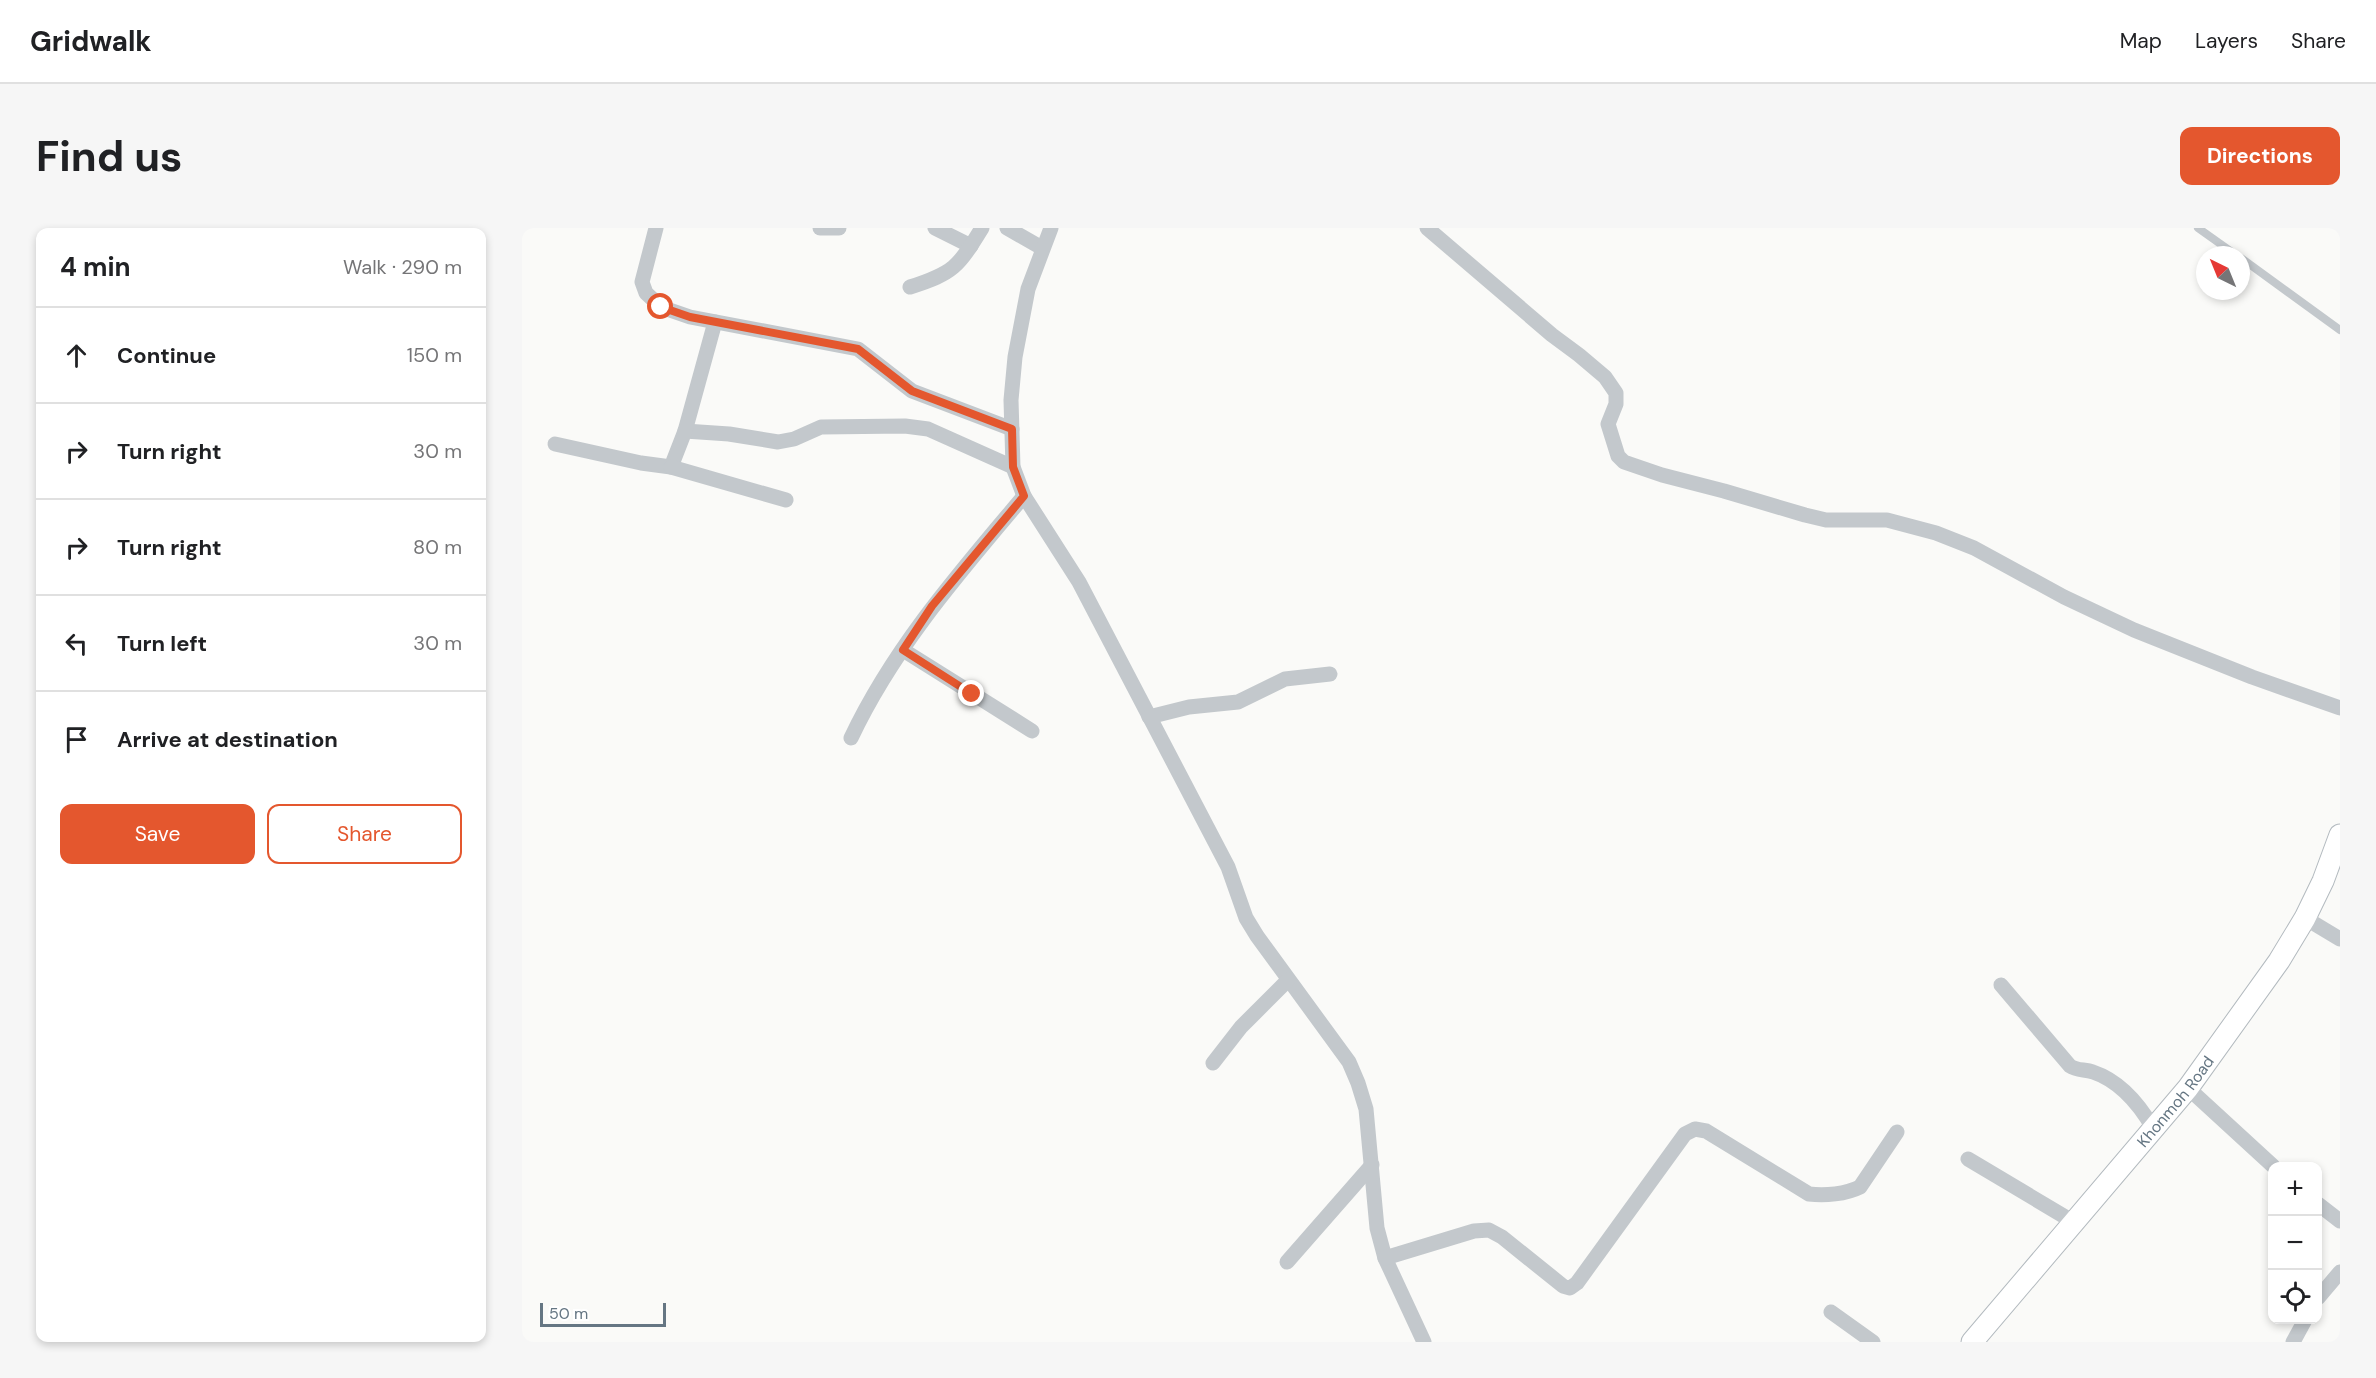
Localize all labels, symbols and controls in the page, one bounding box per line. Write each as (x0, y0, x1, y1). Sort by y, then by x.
text: Gridwalk (30, 23, 152, 60)
text: Map (2120, 27, 2162, 55)
text: Layers (2195, 27, 2258, 55)
text: Share (2291, 27, 2346, 55)
button: Directions (2180, 127, 2340, 185)
text: Find us (36, 129, 182, 184)
north arrow (2196, 246, 2250, 300)
text: 4 min (60, 250, 131, 284)
text: Walk · 290 m (343, 254, 462, 280)
route start (647, 293, 673, 319)
icon: ahead (60, 339, 93, 372)
text: Continue (117, 341, 216, 370)
text: 150 m (407, 342, 462, 368)
icon: right (60, 435, 93, 468)
text: Turn right (117, 437, 222, 466)
text: 30 m (413, 438, 462, 464)
icon: right (60, 531, 93, 564)
text: Turn right (117, 533, 222, 562)
text: 80 m (413, 534, 462, 560)
icon: left (60, 627, 93, 660)
text: Turn left (117, 629, 207, 658)
text: 30 m (413, 630, 462, 656)
route end (958, 680, 984, 706)
icon: arrive (60, 723, 93, 756)
text: Arrive at destination (117, 725, 338, 754)
button: Save (60, 804, 255, 864)
button: Share (267, 804, 462, 864)
street label: Khonmoh Road (2132, 1051, 2218, 1151)
map controls (2268, 1162, 2322, 1324)
button: + (2268, 1162, 2322, 1216)
button: − (2268, 1216, 2322, 1270)
button: locate (2268, 1270, 2322, 1324)
scale bar (540, 1300, 666, 1328)
text: 50 m (549, 1303, 588, 1324)

